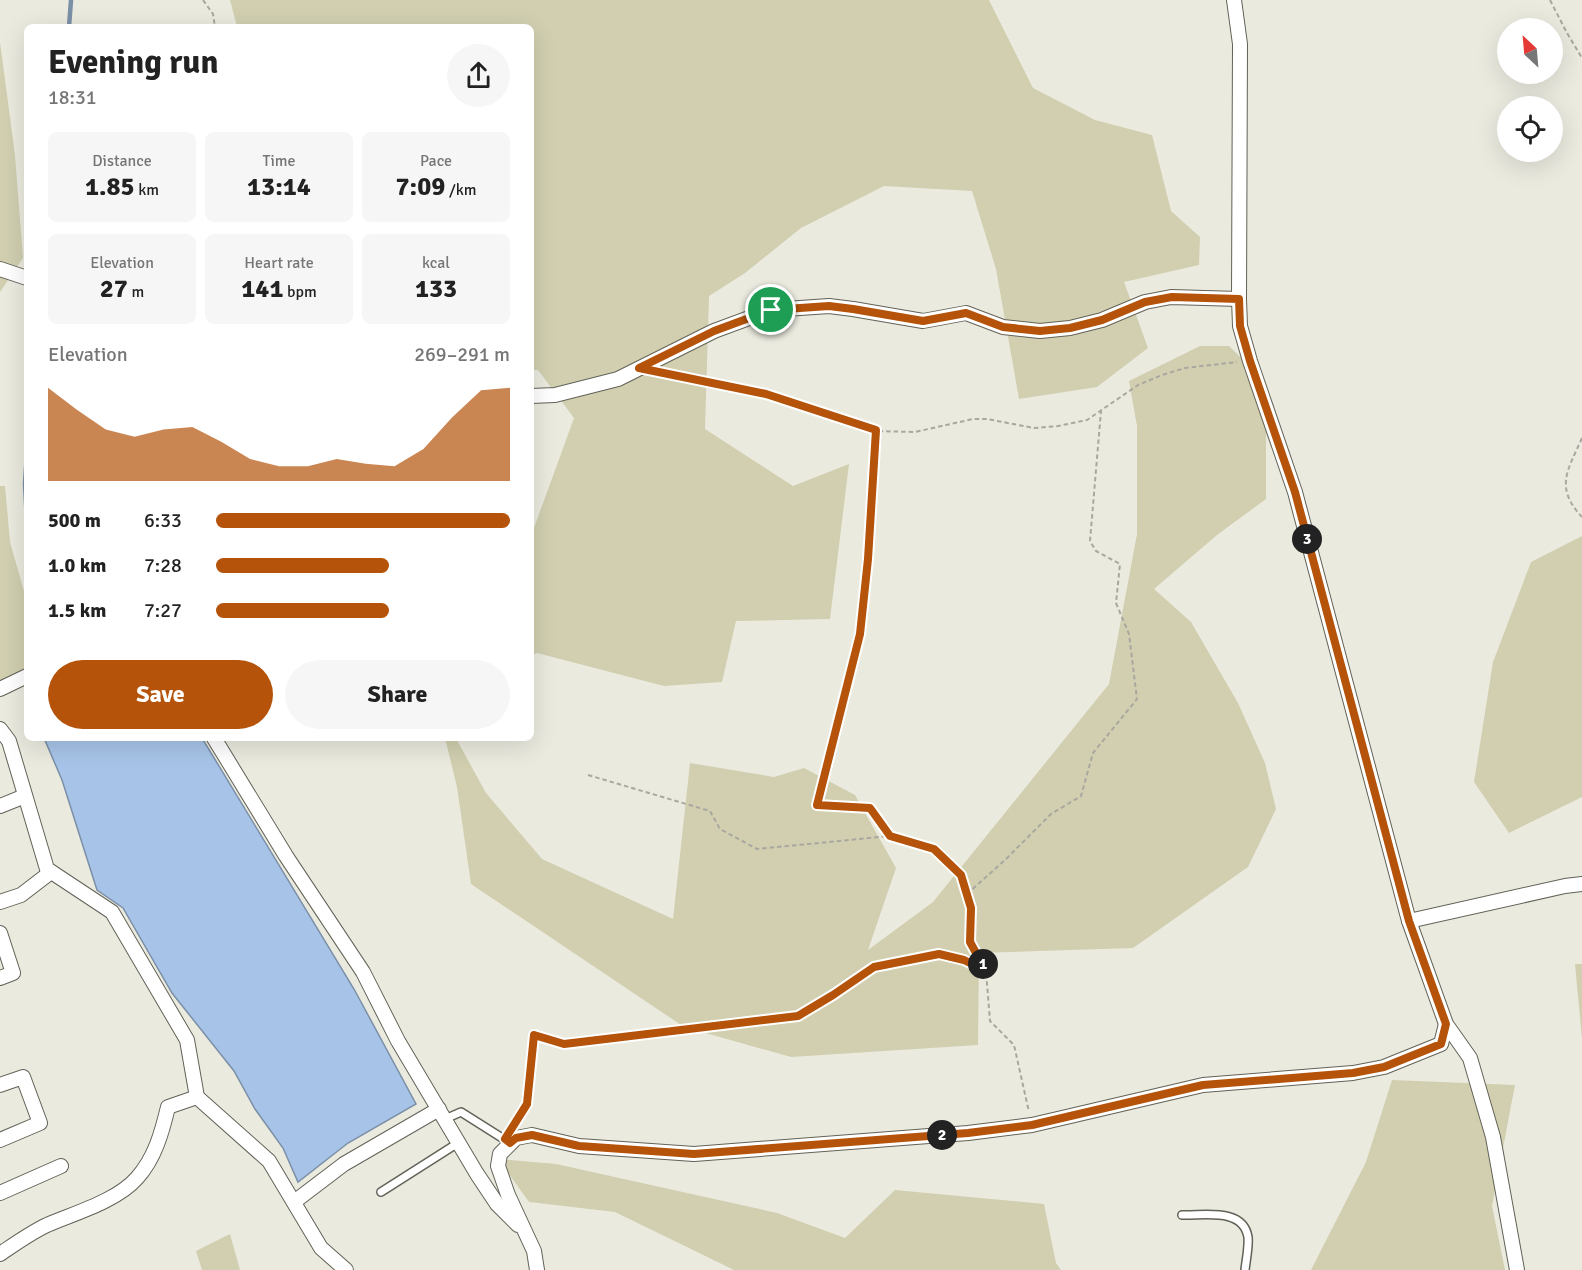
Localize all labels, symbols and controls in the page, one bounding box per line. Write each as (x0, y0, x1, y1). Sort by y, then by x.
north arrow (1497, 18, 1563, 84)
map controls (1497, 18, 1563, 162)
text: Evening run (48, 42, 218, 83)
button: share (447, 44, 510, 107)
text: 18:31 (48, 85, 97, 110)
button: locate (1497, 96, 1563, 162)
text: Distance (92, 151, 152, 171)
text: Time (263, 151, 295, 171)
text: Pace (420, 151, 452, 171)
text: 1.85 (85, 171, 135, 203)
text: 13:14 (247, 171, 311, 203)
text: 7:09 (396, 171, 445, 203)
text: km (135, 180, 159, 200)
text: /km (445, 180, 476, 200)
text: Elevation (90, 253, 154, 273)
text: Heart rate (244, 253, 314, 273)
text: kcal (422, 253, 450, 273)
text: 27 (100, 273, 128, 305)
text: 141 (241, 273, 283, 305)
text: 133 (415, 273, 457, 305)
text: m (128, 282, 144, 302)
text: bpm (283, 282, 317, 302)
pin (745, 284, 796, 335)
icon: arrive (754, 293, 787, 326)
text: Elevation (48, 342, 128, 367)
text: 269–291 m (414, 342, 510, 367)
text: 500 m (48, 508, 101, 533)
text: 6:33 (144, 508, 182, 533)
pin: 3 (1292, 524, 1322, 554)
text: 3 (1303, 529, 1311, 549)
text: 1.0 km (48, 553, 106, 578)
text: 7:28 (144, 553, 182, 578)
text: 1.5 km (48, 598, 106, 623)
text: 7:27 (144, 598, 182, 623)
button: Save (48, 660, 273, 729)
button: Share (285, 660, 510, 729)
pin: 1 (968, 949, 998, 979)
text: 1 (979, 954, 987, 974)
pin: 2 (927, 1120, 957, 1150)
text: 2 (938, 1125, 946, 1145)

